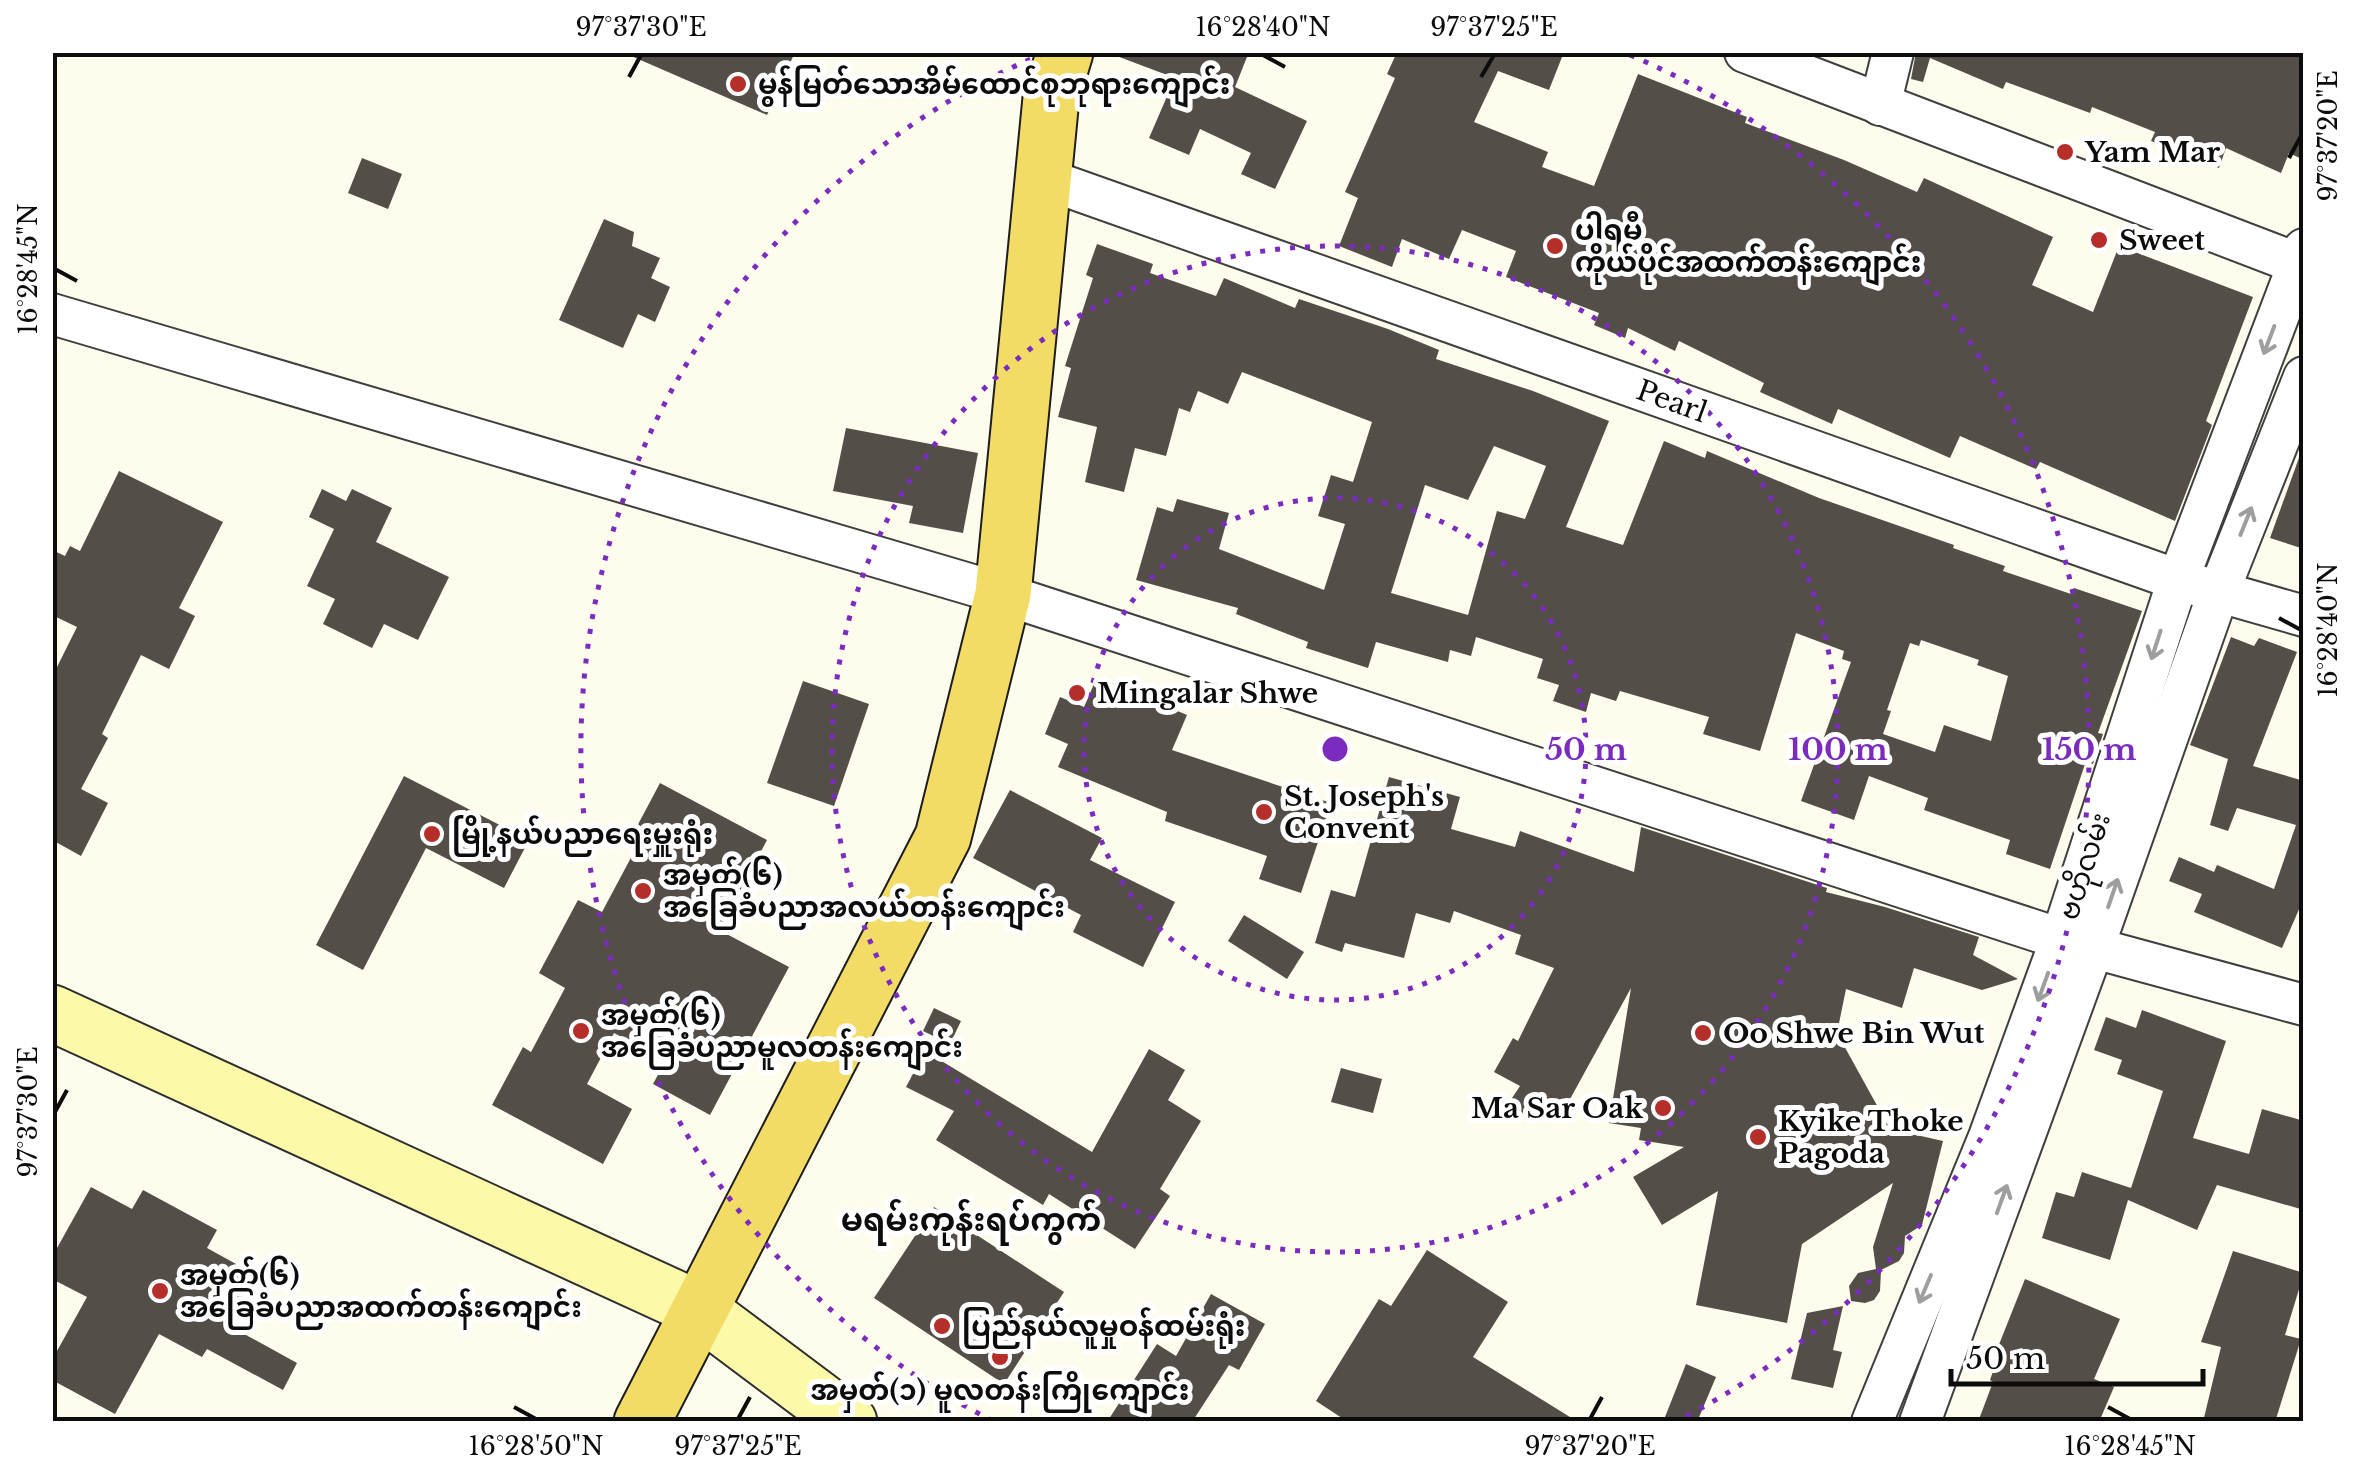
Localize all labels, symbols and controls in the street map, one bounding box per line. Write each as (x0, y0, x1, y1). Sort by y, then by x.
text: 97°37'30"E (575, 12, 707, 43)
text: 16°28'40"N (1195, 12, 1331, 43)
text: 97°37'25"E (1430, 12, 1558, 43)
place label: မွန်မြတ်သောအိမ်ထောင်စုဘုရားကျောင်း (758, 65, 1230, 108)
text: 97°37'20"E (2313, 70, 2344, 202)
marker: မွန်မြတ်သောအိမ်ထောင်စုဘုရားကျောင်း (727, 73, 749, 95)
place label: Yam Mar (2084, 135, 2220, 170)
marker: Yam Mar (2054, 141, 2076, 163)
text: 16°28'45"N (13, 203, 44, 335)
place label: ပါရမီ ကိုယ်ပိုင်အထက်တန်းကျောင်း (1575, 211, 1921, 286)
place label: Sweet (2119, 223, 2205, 258)
marker: Sweet (2088, 229, 2110, 251)
marker: ပါရမီ ကိုယ်ပိုင်အထက်တန်းကျောင်း (1544, 235, 1566, 257)
one-way arrow (2259, 324, 2277, 355)
street label: Pearl (1632, 373, 1712, 430)
one-way arrow (2239, 507, 2257, 537)
text: 16°28'40"N (2313, 562, 2344, 698)
one-way arrow (2146, 629, 2164, 660)
place label: Mingalar Shwe (1097, 676, 1318, 711)
marker: Mingalar Shwe (1066, 682, 1088, 704)
centre of rings (1317, 731, 1353, 767)
text: 50 m (1545, 731, 1627, 768)
text: 100 m (1788, 731, 1888, 768)
text: 150 m (2042, 731, 2136, 768)
place label: St. Joseph's Convent (1284, 779, 1444, 846)
marker: St. Joseph's Convent (1253, 801, 1275, 823)
street label: ဗဟိုလမ်း (2050, 808, 2123, 926)
place label: မြို့နယ်ပညာရေးမှူးရုံး (452, 815, 713, 857)
marker: မြို့နယ်ပညာရေးမှူးရုံး (421, 823, 443, 845)
place label: အမှတ်(၆) အခြေခံပညာအလယ်တန်းကျောင်း (663, 855, 1065, 931)
one-way arrow (2105, 879, 2123, 910)
marker: အမှတ်(၆) အခြေခံပညာအလယ်တန်းကျောင်း (632, 880, 654, 902)
one-way arrow (2033, 970, 2051, 1001)
place label: အမှတ်(၆) အခြေခံပညာမူလတန်းကျောင်း (601, 995, 963, 1071)
place label: Oo Shwe Bin Wut (1723, 1016, 1985, 1051)
marker: အမှတ်(၆) အခြေခံပညာမူလတန်းကျောင်း (570, 1020, 592, 1042)
marker: Oo Shwe Bin Wut (1692, 1022, 1714, 1044)
text: 97°37'30"E (13, 1046, 44, 1178)
place label: Ma Sar Oak (1471, 1091, 1643, 1126)
marker: Ma Sar Oak (1652, 1097, 1674, 1119)
place label: Kyike Thoke Pagoda (1778, 1104, 1964, 1171)
marker: Kyike Thoke Pagoda (1747, 1126, 1769, 1148)
one-way arrow (1994, 1184, 2012, 1215)
district label: မရမ်းကုန်းရပ်ကွက် (841, 1198, 1101, 1246)
place label: အမှတ်(၆) အခြေခံပညာအထက်တန်းကျောင်း (180, 1255, 582, 1331)
one-way arrow (1915, 1273, 1933, 1304)
marker: အမှတ်(၆) အခြေခံပညာအထက်တန်းကျောင်း (149, 1280, 171, 1302)
place label: ပြည်နယ်လူမှုဝန်ထမ်းရုံး (962, 1307, 1245, 1349)
marker: ပြည်နယ်လူမှုဝန်ထမ်းရုံး (931, 1315, 953, 1337)
scale bar (1951, 1324, 2204, 1386)
text: 50 m (1966, 1340, 2045, 1377)
marker: အမှတ်(၁) မူလတန်းကြိုကျောင်း (989, 1346, 1011, 1368)
place label: အမှတ်(၁) မူလတန်းကြိုကျောင်း (810, 1371, 1190, 1414)
text: 16°28'50"N (468, 1431, 604, 1462)
text: 97°37'25"E (674, 1431, 802, 1462)
text: 97°37'20"E (1524, 1431, 1656, 1462)
text: 16°28'45"N (2064, 1431, 2196, 1462)

